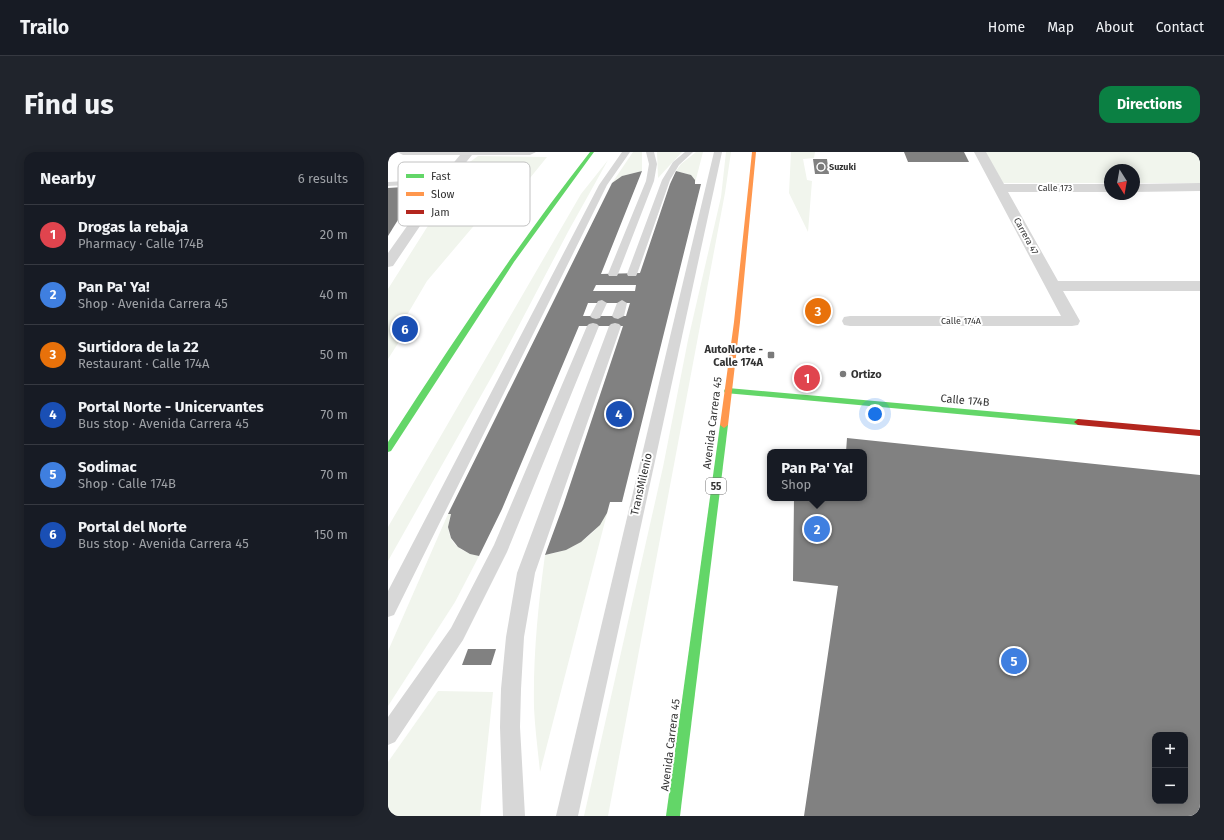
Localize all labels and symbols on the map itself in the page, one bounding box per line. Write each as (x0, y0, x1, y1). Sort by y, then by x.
legend (398, 162, 530, 226)
marker: Suzuki (816, 162, 826, 172)
place label: Suzuki (829, 162, 856, 172)
north arrow (1104, 164, 1140, 200)
text: Fast (431, 170, 451, 183)
street label: Calle 173 (1038, 183, 1072, 193)
text: Slow (431, 188, 455, 201)
text: Jam (431, 206, 450, 219)
street label: Carrera 47 (1012, 216, 1040, 256)
pin: 3 (805, 296, 831, 326)
pin: 6 (392, 314, 418, 344)
street label: Calle 174A (941, 316, 982, 326)
place label: AutoNorte - Calle 174A (703, 343, 764, 369)
marker: AutoNorte - Calle 174A (766, 350, 776, 360)
pin: 1 (794, 363, 820, 393)
place label: Ortizo (851, 368, 882, 381)
marker: Ortizo (838, 369, 848, 379)
street label: Avenida Carrera 45 (700, 376, 725, 470)
street label: Calle 174B (940, 392, 990, 409)
pin: 4 (606, 399, 632, 429)
your location (865, 404, 885, 424)
street label: TransMilenio (628, 452, 655, 517)
road number: 55 (706, 478, 726, 494)
pin: 2 (804, 514, 830, 544)
pin: 5 (1001, 646, 1027, 676)
street label: Avenida Carrera 45 (658, 698, 683, 792)

